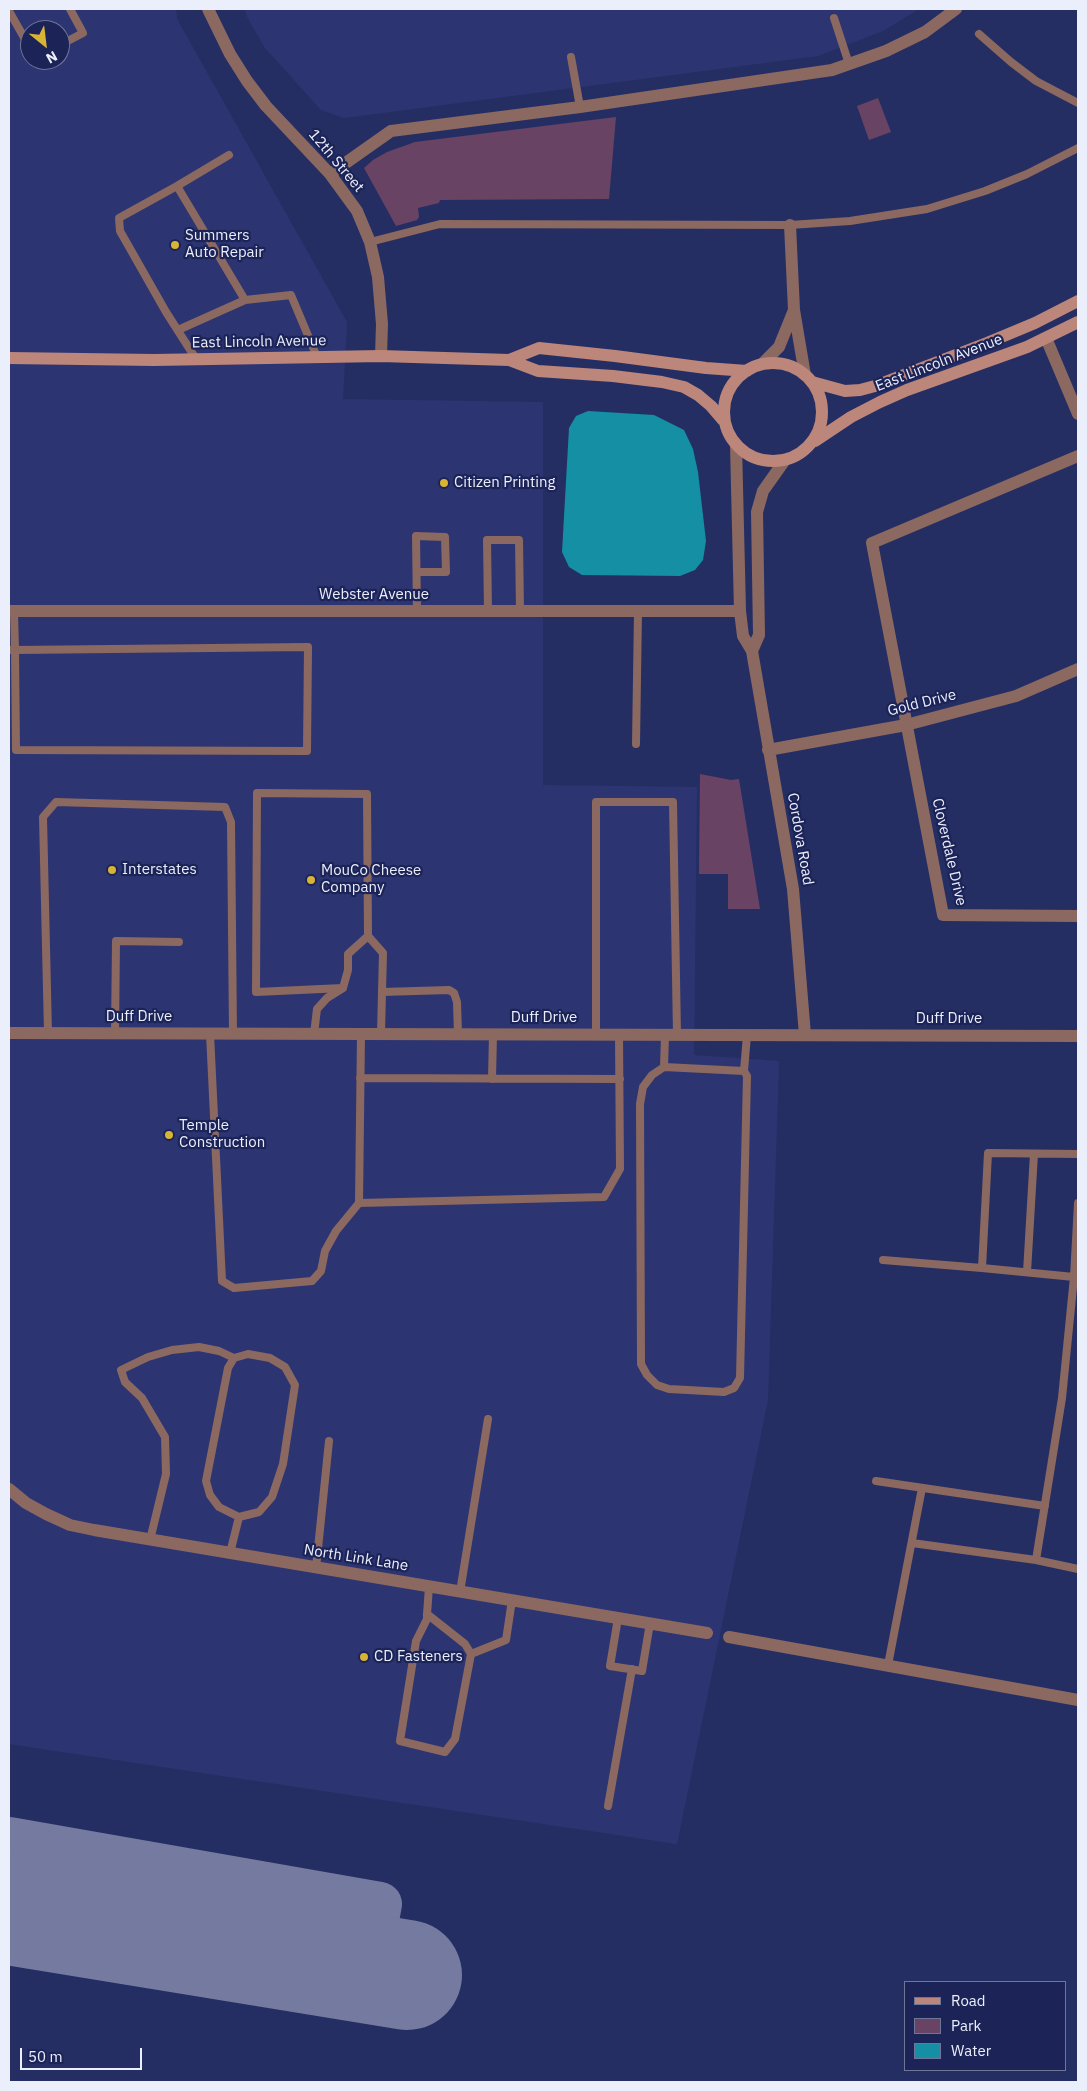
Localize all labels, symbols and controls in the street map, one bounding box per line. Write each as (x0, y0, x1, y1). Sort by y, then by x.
north arrow (20, 20, 70, 70)
text: N (43, 47, 61, 68)
street label: 12th Street (305, 126, 367, 196)
place label: Summers Auto Repair (185, 227, 264, 262)
marker: Summers Auto Repair (169, 239, 181, 251)
street label: East Lincoln Avenue (873, 330, 1005, 396)
street label: East Lincoln Avenue (192, 332, 326, 352)
place label: Citizen Printing (454, 474, 555, 492)
marker: Citizen Printing (438, 477, 450, 489)
street label: Webster Avenue (319, 586, 429, 604)
street label: Gold Drive (886, 686, 958, 720)
street label: Cordova Road (783, 791, 817, 887)
street label: Cloverdale Drive (928, 796, 970, 908)
place label: Interstates (122, 861, 197, 879)
place label: MouCo Cheese Company (321, 862, 421, 897)
marker: Interstates (106, 864, 118, 876)
marker: MouCo Cheese Company (305, 874, 317, 886)
street label: Duff Drive (106, 1008, 172, 1026)
street label: Duff Drive (511, 1009, 577, 1027)
street label: Duff Drive (916, 1010, 982, 1028)
place label: Temple Construction (179, 1117, 265, 1152)
marker: Temple Construction (163, 1129, 175, 1141)
street label: North Link Lane (303, 1541, 409, 1575)
place label: CD Fasteners (374, 1648, 463, 1666)
marker: CD Fasteners (358, 1651, 370, 1663)
legend (904, 1981, 1067, 2071)
text: Road (951, 1991, 986, 2010)
text: Park (951, 2016, 981, 2035)
scale bar (22, 2038, 145, 2070)
text: Water (951, 2041, 991, 2060)
text: 50 m (28, 2047, 63, 2066)

